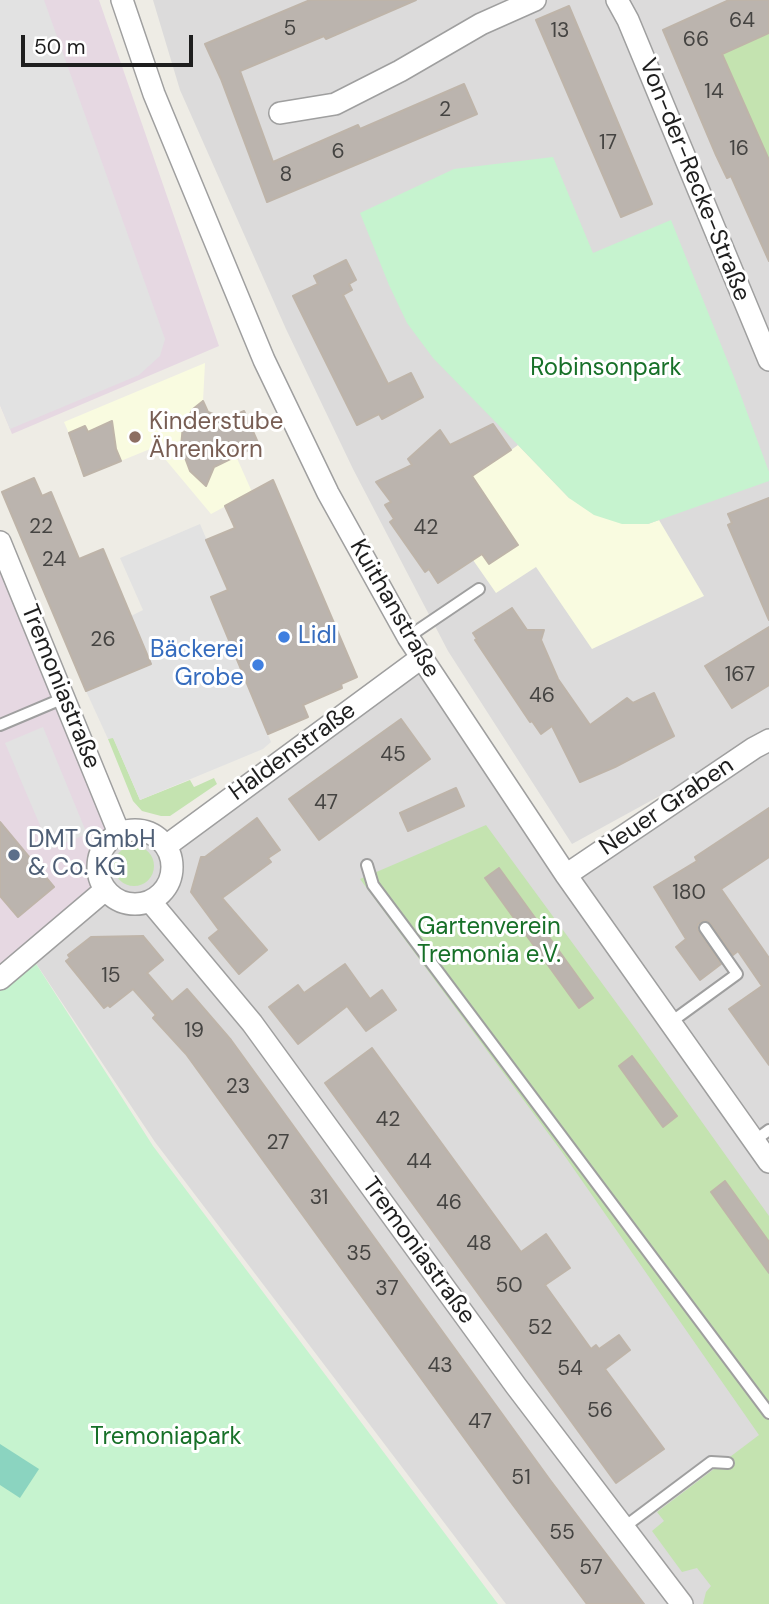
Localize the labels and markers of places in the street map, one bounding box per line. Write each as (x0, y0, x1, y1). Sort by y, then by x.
place label: Kinderstube Ährenkorn (149, 409, 283, 465)
marker: Kinderstube Ährenkorn (127, 429, 143, 445)
place label: Lidl (298, 623, 337, 651)
marker: Lidl (276, 629, 292, 645)
place label: Bäckerei Grobe (150, 637, 244, 693)
marker: Bäckerei Grobe (250, 657, 266, 673)
place label: DMT GmbH & Co. KG (28, 827, 155, 883)
marker: DMT GmbH & Co. KG (6, 847, 22, 863)

